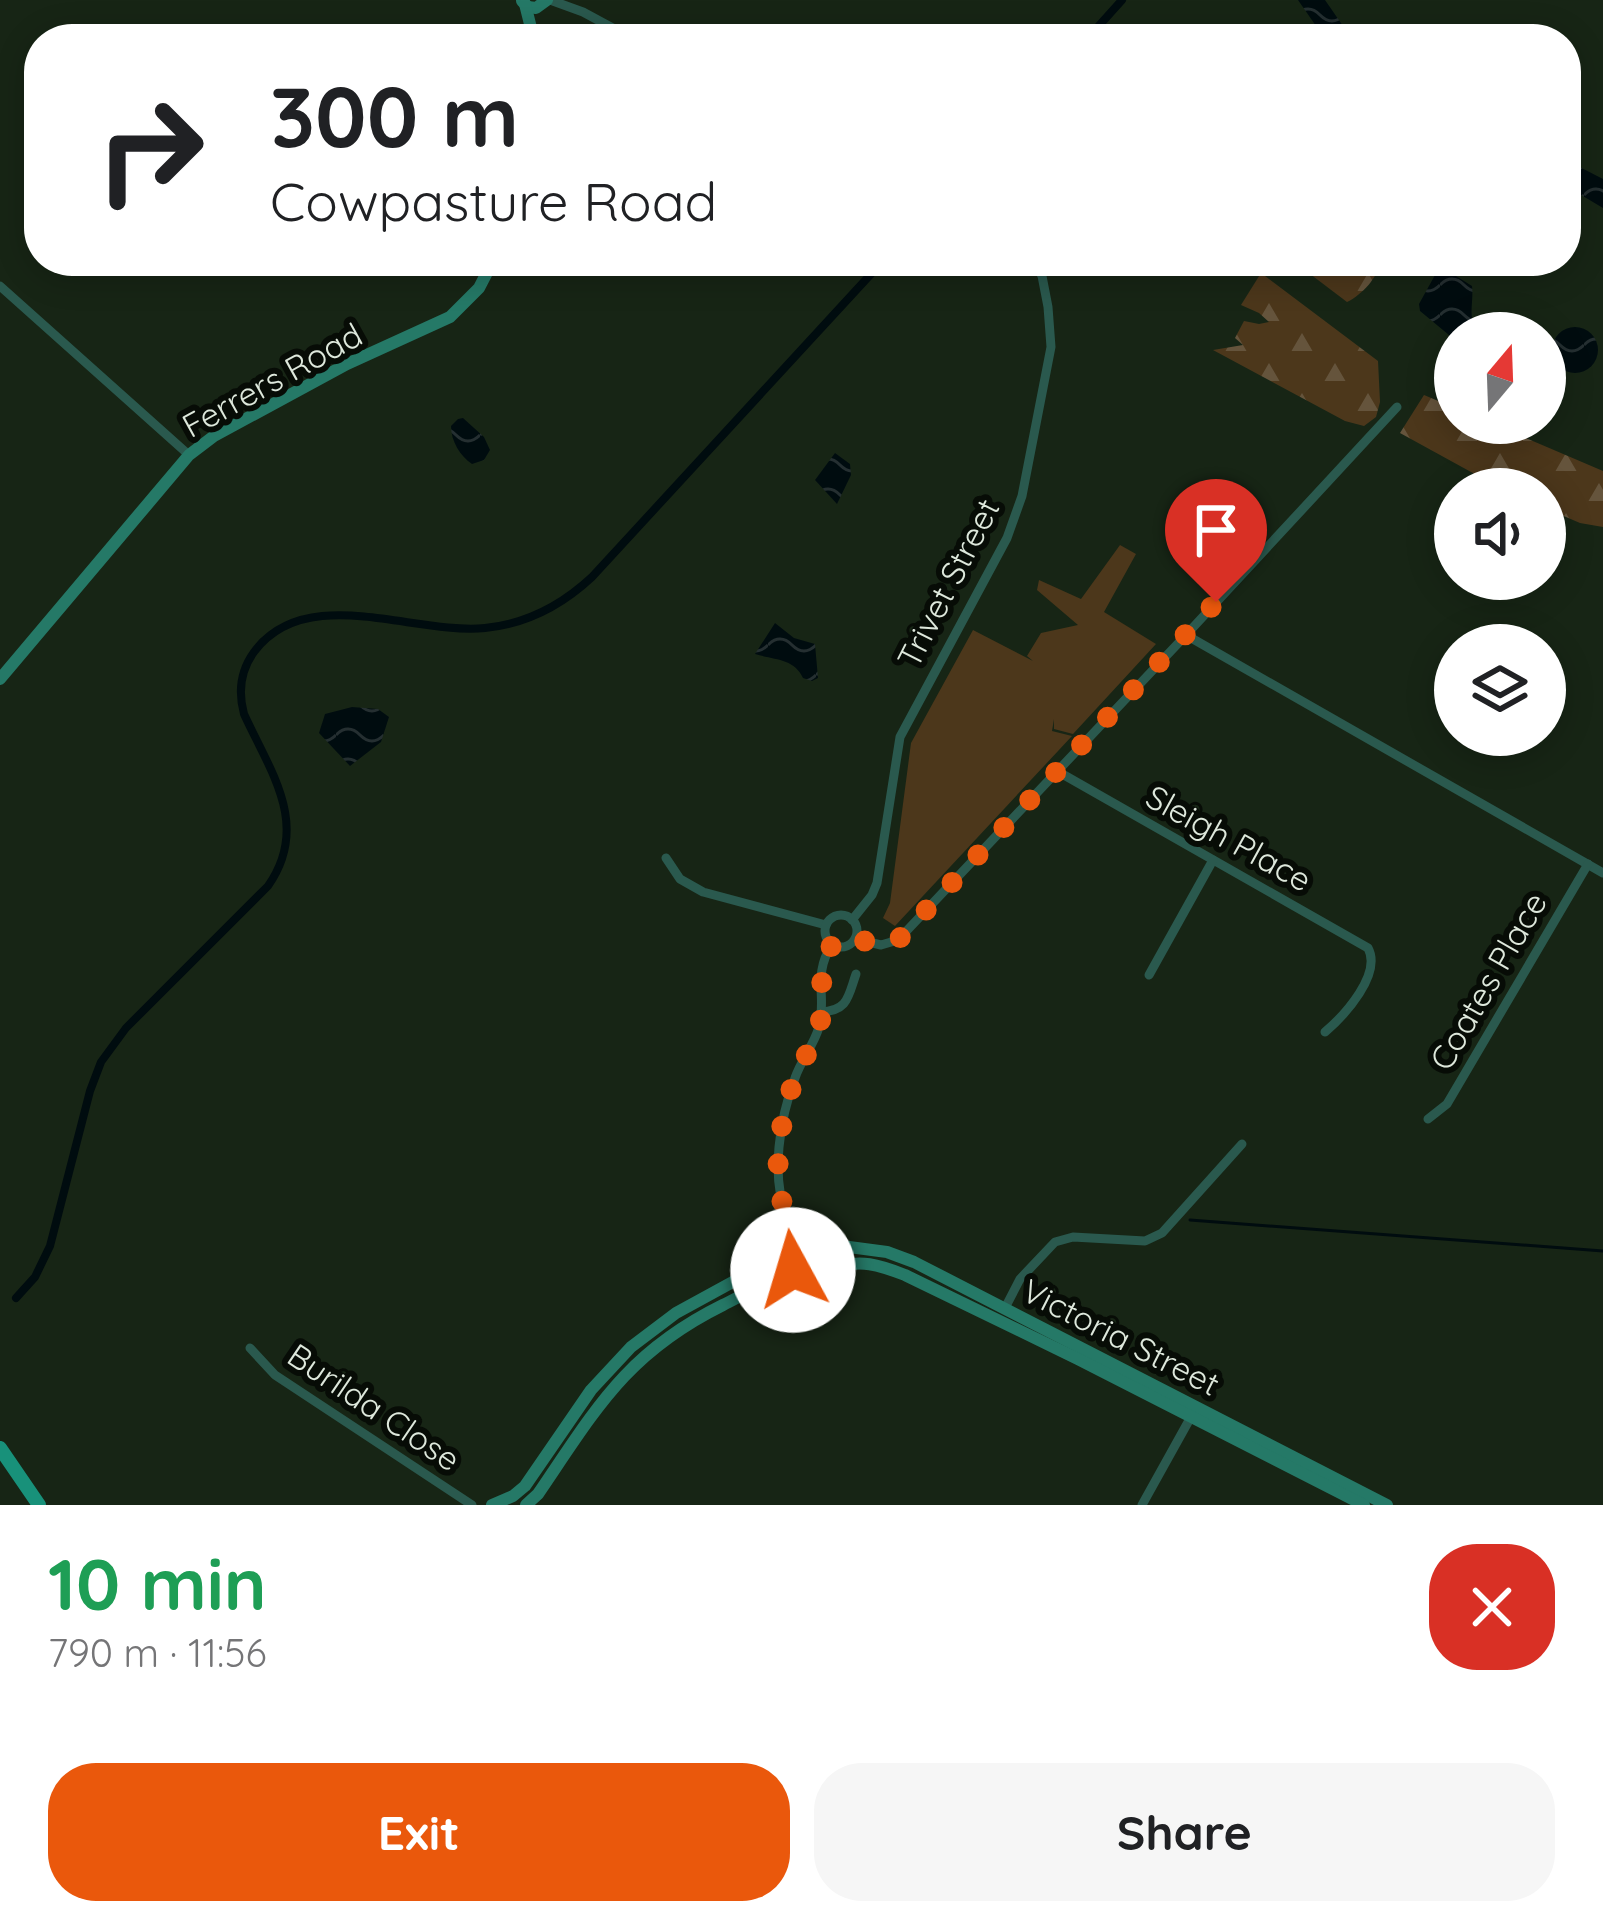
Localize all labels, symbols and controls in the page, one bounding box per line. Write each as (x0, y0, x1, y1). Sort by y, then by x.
text: 300 m (270, 63, 519, 168)
icon: right (72, 72, 228, 228)
text: Cowpasture Road (270, 167, 717, 235)
north arrow (1434, 312, 1566, 444)
map controls (1434, 312, 1566, 756)
street label: Ferrers Road (175, 313, 369, 446)
button: sound (1434, 468, 1566, 600)
pin (1165, 479, 1267, 602)
street label: Trivet Street (888, 491, 1008, 674)
icon: arrive (1183, 497, 1249, 563)
button: layers (1434, 624, 1566, 756)
street label: Sleigh Place (1139, 775, 1319, 900)
street label: Coates Place (1420, 884, 1555, 1077)
position arrow (730, 1207, 856, 1333)
street label: Victoria Street (1016, 1269, 1227, 1404)
street label: Burilda Close (280, 1334, 468, 1479)
text: 10 min (48, 1538, 267, 1628)
button: close (1429, 1544, 1555, 1670)
text: 790 m · 11:56 (48, 1628, 266, 1677)
button: Exit (48, 1763, 790, 1901)
button: Share (814, 1763, 1555, 1901)

